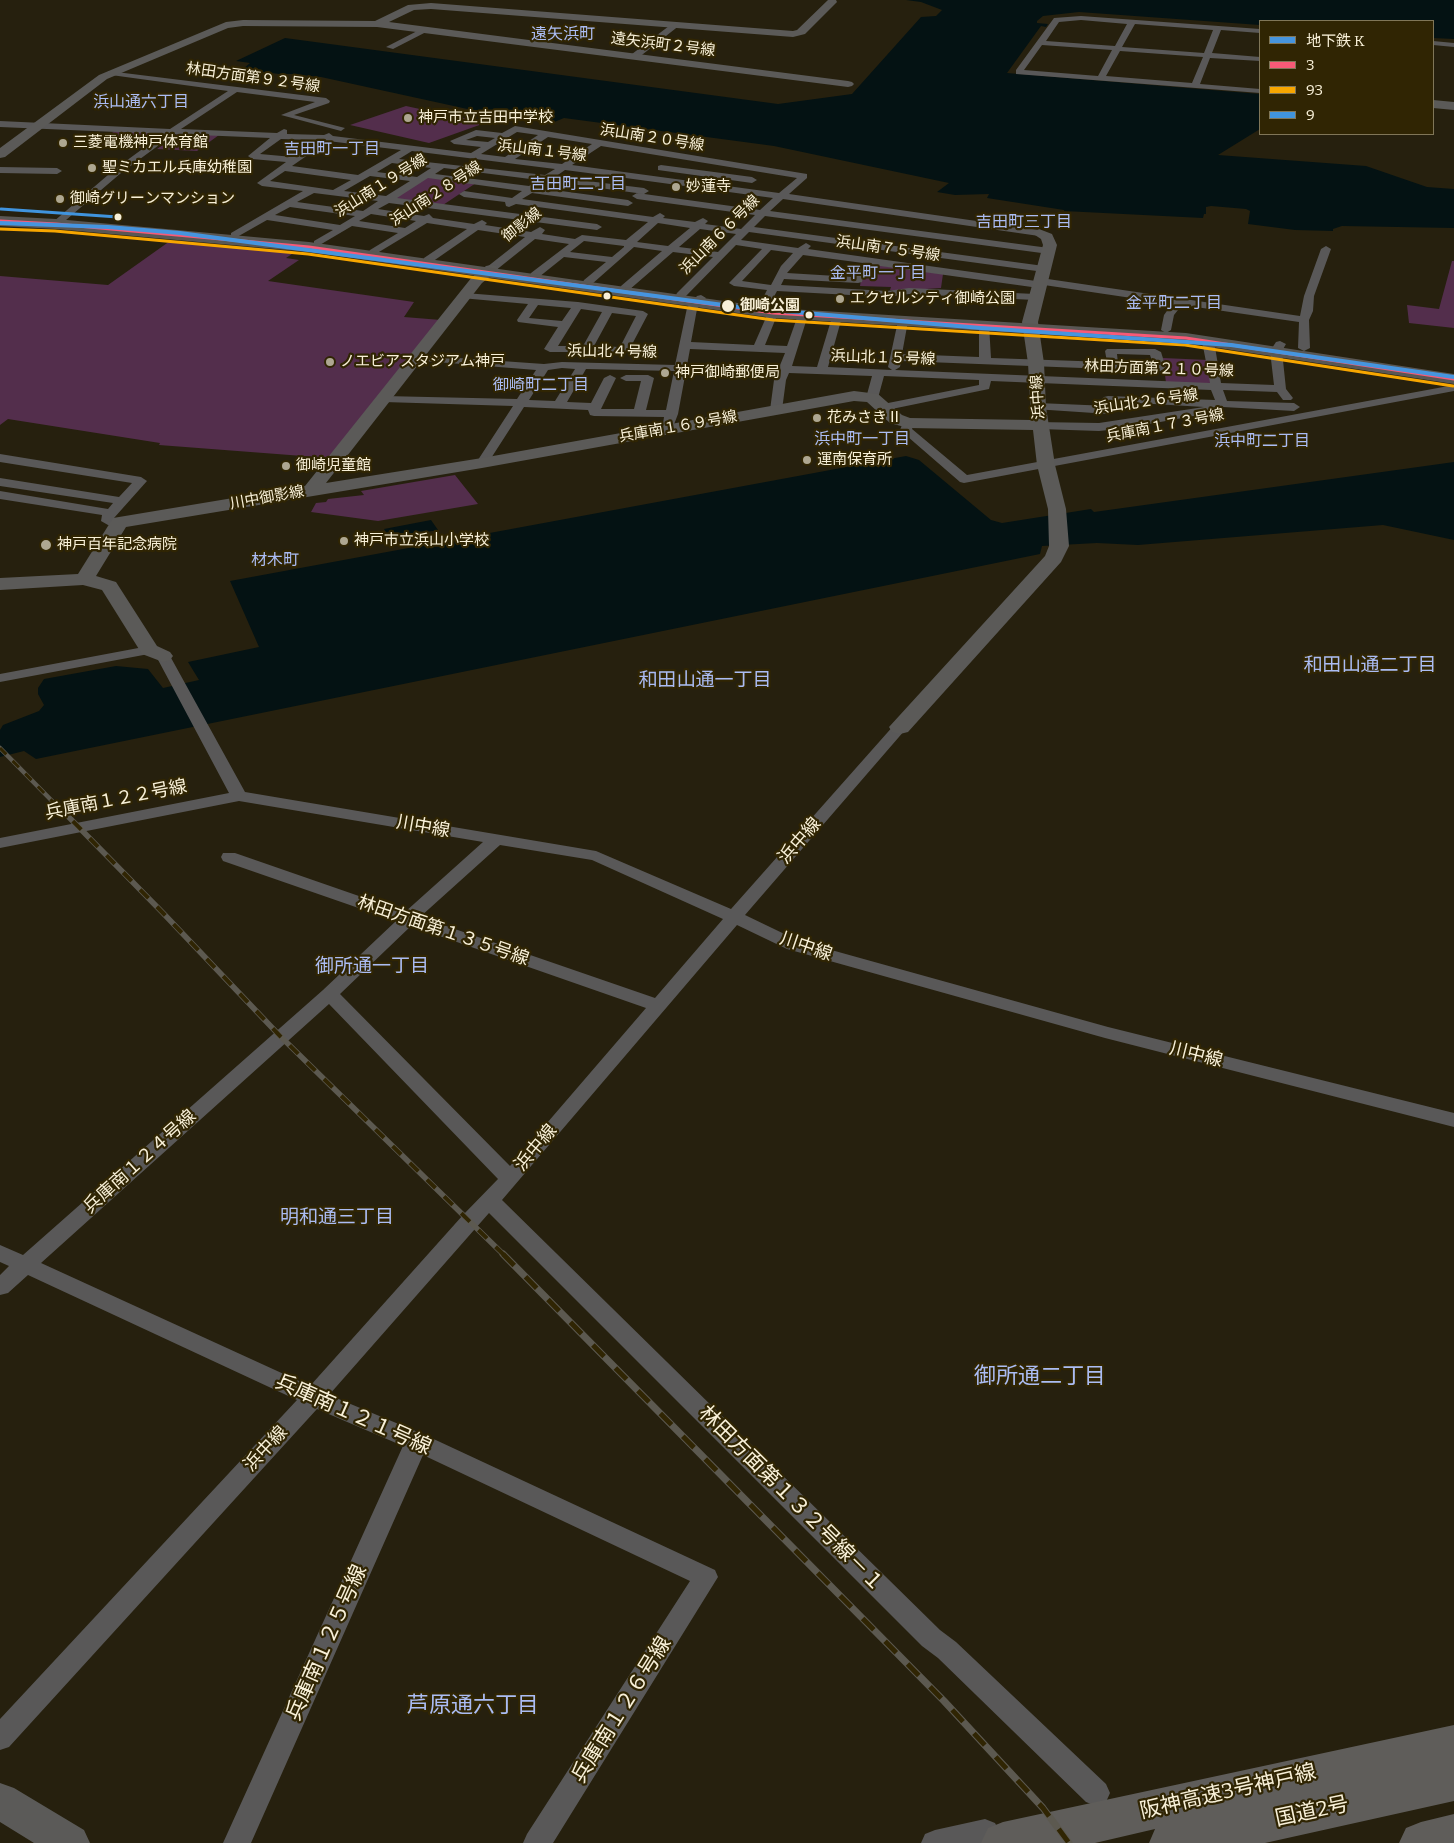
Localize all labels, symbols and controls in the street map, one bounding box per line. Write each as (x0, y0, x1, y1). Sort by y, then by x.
legend (1259, 20, 1434, 135)
district label: 遠矢浜町 (531, 25, 595, 45)
street label: 遠矢浜町２号線 (610, 30, 716, 60)
text: 地下鉄 K (1306, 32, 1365, 50)
text: 3 (1306, 56, 1315, 74)
street label: 林田方面第９２号線 (185, 60, 321, 96)
text: 93 (1306, 81, 1323, 99)
district label: 浜山通六丁目 (93, 93, 189, 113)
text: 9 (1306, 106, 1315, 124)
place label: 神戸市立吉田中学校 (418, 109, 553, 127)
marker: 神戸市立吉田中学校 (402, 112, 414, 124)
street label: 浜山南２０号線 (599, 121, 705, 155)
place label: 三菱電機神戸体育館 (73, 134, 208, 152)
marker: 三菱電機神戸体育館 (57, 137, 69, 149)
street label: 浜山南１号線 (496, 137, 588, 165)
district label: 吉田町一丁目 (284, 140, 380, 160)
street label: 浜山南１９号線 (332, 151, 430, 221)
street label: 浜山南２８号線 (387, 158, 485, 230)
place label: 聖ミカエル兵庫幼稚園 (102, 159, 252, 177)
marker: 聖ミカエル兵庫幼稚園 (86, 162, 98, 174)
district label: 吉田町二丁目 (530, 175, 626, 195)
place label: 妙蓮寺 (686, 178, 731, 196)
marker: 妙蓮寺 (670, 181, 682, 193)
place label: 御崎グリーンマンション (70, 190, 235, 208)
street label: 浜山南６６号線 (677, 192, 763, 278)
marker: 御崎グリーンマンション (54, 193, 66, 205)
street label: 御影線 (499, 204, 545, 246)
unlabelled marker (113, 212, 123, 222)
district label: 吉田町三丁目 (976, 213, 1072, 233)
street label: 浜山南７５号線 (835, 233, 941, 265)
district label: 金平町一丁目 (830, 264, 926, 284)
place label: エクセルシティ御崎公園 (850, 290, 1015, 308)
unlabelled marker (602, 291, 612, 301)
marker: エクセルシティ御崎公園 (834, 293, 846, 305)
district label: 金平町二丁目 (1126, 294, 1222, 314)
place label: 御崎公園 (740, 297, 800, 315)
marker: 御崎公園 (720, 298, 736, 314)
unlabelled marker (804, 310, 814, 320)
street label: 浜山北４号線 (567, 342, 657, 362)
street label: 浜山北１５号線 (830, 347, 936, 369)
place label: ノエビアスタジアム神戸 (340, 353, 505, 371)
marker: ノエビアスタジアム神戸 (324, 356, 336, 368)
street label: 林田方面第２１０号線 (1084, 357, 1234, 381)
place label: 神戸御崎郵便局 (675, 364, 780, 382)
marker: 神戸御崎郵便局 (659, 367, 671, 379)
street label: 浜中線 (1027, 374, 1049, 420)
district label: 御崎町二丁目 (493, 376, 589, 396)
street label: 浜山北２６号線 (1093, 386, 1199, 418)
street label: 兵庫南１７３号線 (1104, 406, 1226, 446)
street label: 兵庫南１６９号線 (617, 408, 739, 446)
place label: 花みさきⅡ (827, 409, 902, 427)
marker: 花みさきⅡ (811, 412, 823, 424)
district label: 浜中町一丁目 (814, 430, 910, 450)
district label: 浜中町二丁目 (1214, 432, 1310, 452)
place label: 運南保育所 (817, 451, 892, 469)
marker: 運南保育所 (801, 454, 813, 466)
place label: 御崎児童館 (296, 457, 371, 475)
marker: 御崎児童館 (280, 460, 292, 472)
street label: 川中御影線 (229, 483, 305, 513)
place label: 神戸市立浜山小学校 (354, 532, 489, 550)
marker: 神戸市立浜山小学校 (338, 535, 350, 547)
place label: 神戸百年記念病院 (57, 536, 177, 554)
marker: 神戸百年記念病院 (39, 538, 53, 552)
district label: 材木町 (251, 551, 299, 571)
district label: 和田山通二丁目 (1304, 655, 1436, 677)
district label: 和田山通一丁目 (639, 670, 771, 692)
street label: 兵庫南１２２号線 (43, 776, 189, 824)
street label: 川中線 (395, 812, 451, 842)
street label: 浜中線 (774, 814, 826, 868)
street label: 林田方面第１３５号線 (354, 891, 532, 971)
street label: 川中線 (777, 928, 835, 966)
district label: 御所通一丁目 (315, 956, 429, 978)
street label: 川中線 (1167, 1038, 1225, 1072)
street label: 兵庫南１２４号線 (79, 1106, 201, 1218)
street label: 浜中線 (510, 1120, 562, 1176)
district label: 明和通三丁目 (280, 1207, 394, 1229)
district label: 御所通二丁目 (974, 1364, 1106, 1390)
street label: 兵庫南１２１号線 (271, 1369, 435, 1461)
street label: 林田方面第１３２号線－１ (693, 1401, 889, 1597)
street label: 浜中線 (240, 1422, 292, 1476)
street label: 兵庫南１２５号線 (281, 1561, 373, 1725)
street label: 兵庫南１２６号線 (567, 1632, 677, 1788)
district label: 芦原通六丁目 (407, 1693, 539, 1719)
street label: 阪神高速3号神戸線 (1137, 1759, 1319, 1825)
street label: 国道2号 (1273, 1792, 1351, 1832)

